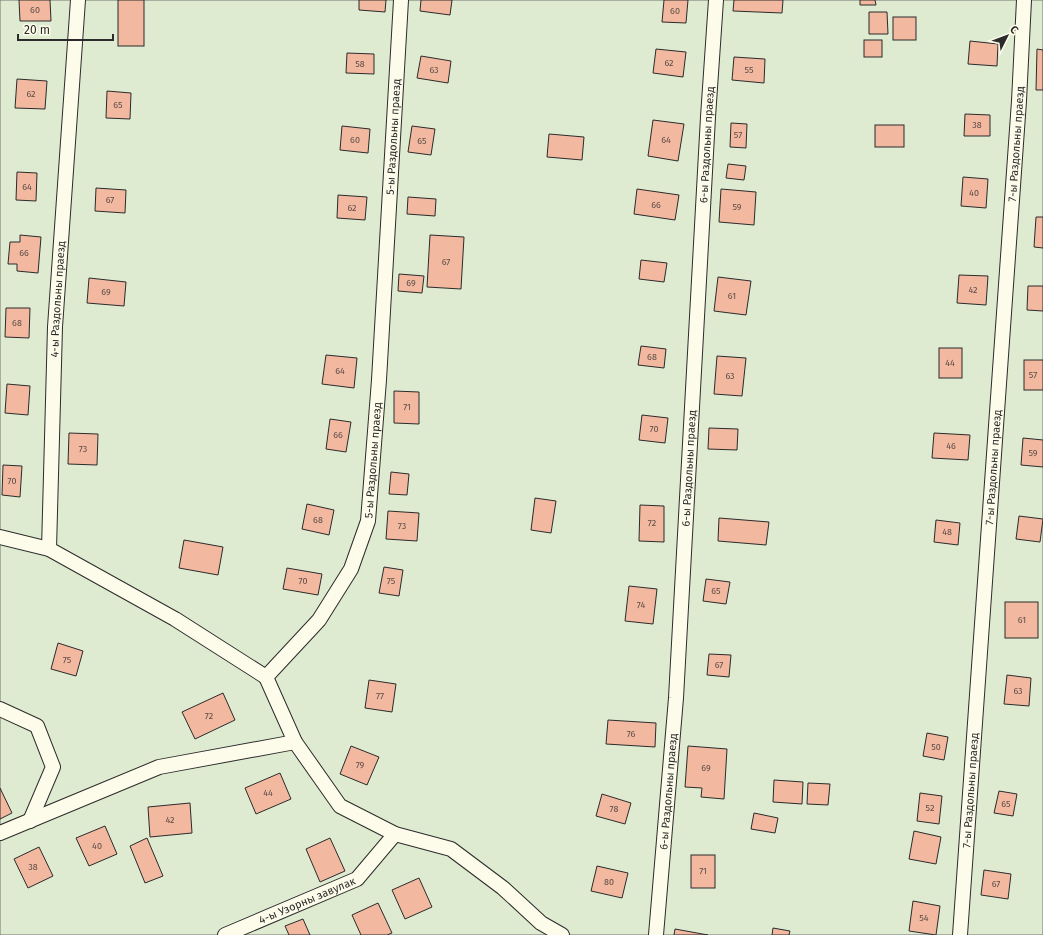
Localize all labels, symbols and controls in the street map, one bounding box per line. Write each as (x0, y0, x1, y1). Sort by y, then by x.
house number: 60 (30, 5, 40, 15)
house number: 60 (670, 6, 680, 16)
scale bar (18, 16, 113, 42)
north arrow (987, 16, 1027, 56)
text: 20 m (24, 23, 50, 37)
text: С (1007, 23, 1021, 37)
house number: 62 (664, 58, 674, 68)
house number: 58 (355, 59, 365, 69)
house number: 63 (429, 65, 439, 75)
house number: 55 (745, 65, 754, 75)
street label: 5-ы Раздольны праезд (384, 78, 403, 195)
street label: 6-ы Раздольны праезд (697, 86, 717, 203)
street label: 7-ы Раздольны праезд (1006, 86, 1027, 202)
house number: 62 (26, 89, 36, 99)
house number: 65 (113, 100, 123, 110)
house number: 38 (972, 120, 982, 130)
house number: 57 (734, 130, 742, 140)
house number: 60 (350, 135, 360, 145)
house number: 64 (661, 135, 671, 145)
house number: 65 (417, 136, 427, 146)
house number: 64 (22, 182, 32, 192)
house number: 40 (969, 188, 979, 198)
house number: 67 (106, 195, 114, 205)
house number: 66 (651, 200, 661, 210)
house number: 59 (732, 202, 742, 212)
house number: 62 (347, 203, 357, 213)
street label: 4-ы Раздольны праезд (48, 241, 68, 358)
house number: 66 (19, 248, 29, 258)
house number: 67 (442, 257, 450, 267)
house number: 69 (406, 278, 416, 288)
house number: 42 (968, 285, 978, 295)
house number: 69 (101, 287, 111, 297)
house number: 61 (728, 291, 736, 301)
house number: 68 (12, 318, 22, 328)
house number: 68 (647, 352, 657, 362)
house number: 44 (945, 358, 955, 368)
house number: 64 (335, 366, 345, 376)
house number: 57 (1029, 370, 1037, 380)
house number: 63 (725, 371, 735, 381)
street label: 5-ы Раздольны праезд (362, 402, 384, 519)
house number: 71 (403, 402, 411, 412)
street label: 7-ы Раздольны праезд (983, 409, 1004, 525)
street label: 6-ы Раздольны праезд (679, 410, 699, 527)
house number: 70 (650, 424, 658, 434)
house number: 66 (333, 430, 343, 440)
house number: 46 (946, 441, 956, 451)
house number: 73 (79, 444, 87, 454)
house number: 59 (1028, 448, 1038, 458)
house number: 70 (8, 476, 16, 486)
house number: 68 (313, 515, 323, 525)
house number: 72 (648, 518, 656, 528)
house number: 73 (398, 521, 406, 531)
house number: 48 (942, 527, 952, 537)
house number: 70 (299, 576, 307, 586)
house number: 75 (387, 576, 396, 586)
house number: 65 (711, 586, 721, 596)
house number: 74 (637, 600, 645, 610)
house number: 61 (1018, 615, 1026, 625)
house number: 75 (63, 655, 72, 665)
house number: 67 (715, 660, 723, 670)
house number: 63 (1013, 686, 1023, 696)
house number: 77 (376, 691, 384, 701)
house number: 72 (205, 711, 213, 721)
house number: 76 (627, 729, 635, 739)
street label: 7-ы Раздольны праезд (960, 732, 981, 849)
street label: 6-ы Раздольны праезд (657, 733, 680, 850)
house number: 50 (931, 742, 941, 752)
house number: 79 (356, 760, 365, 770)
house number: 69 (701, 763, 711, 773)
house number: 44 (263, 788, 273, 798)
house number: 65 (1001, 799, 1011, 809)
house number: 52 (926, 803, 934, 813)
house number: 78 (610, 804, 618, 814)
house number: 42 (165, 815, 175, 825)
house number: 40 (92, 841, 102, 851)
house number: 38 (28, 862, 38, 872)
house number: 71 (699, 866, 707, 876)
street label: 4-ы Узорны завулак (257, 874, 358, 927)
house number: 80 (604, 877, 614, 887)
house number: 67 (992, 879, 1000, 889)
house number: 54 (919, 913, 929, 923)

